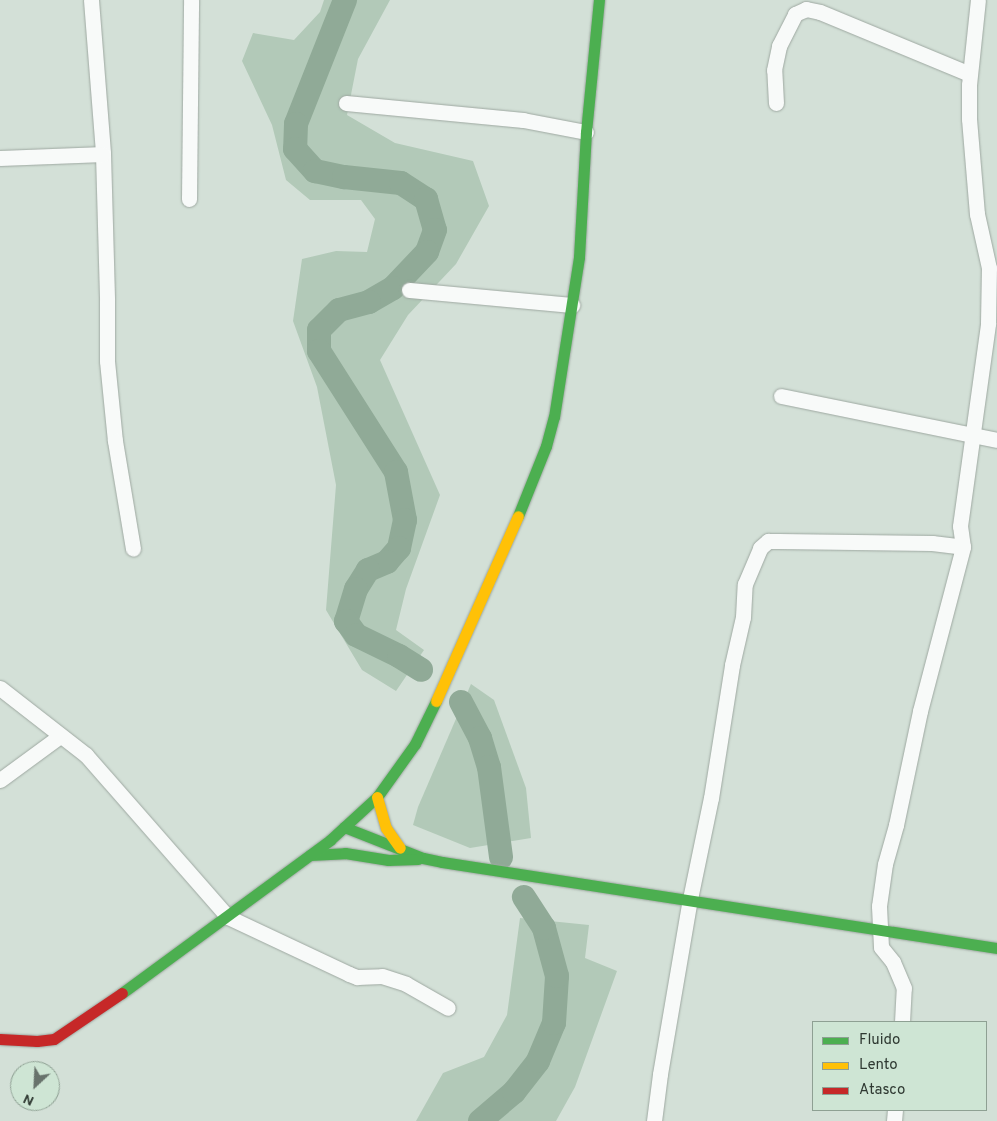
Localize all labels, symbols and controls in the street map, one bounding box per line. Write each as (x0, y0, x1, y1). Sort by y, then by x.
legend (812, 1021, 987, 1111)
text: Fluido (859, 1031, 900, 1050)
text: Lento (859, 1056, 898, 1075)
north arrow (10, 1061, 60, 1111)
text: Atasco (859, 1081, 905, 1100)
text: N (21, 1089, 37, 1109)

